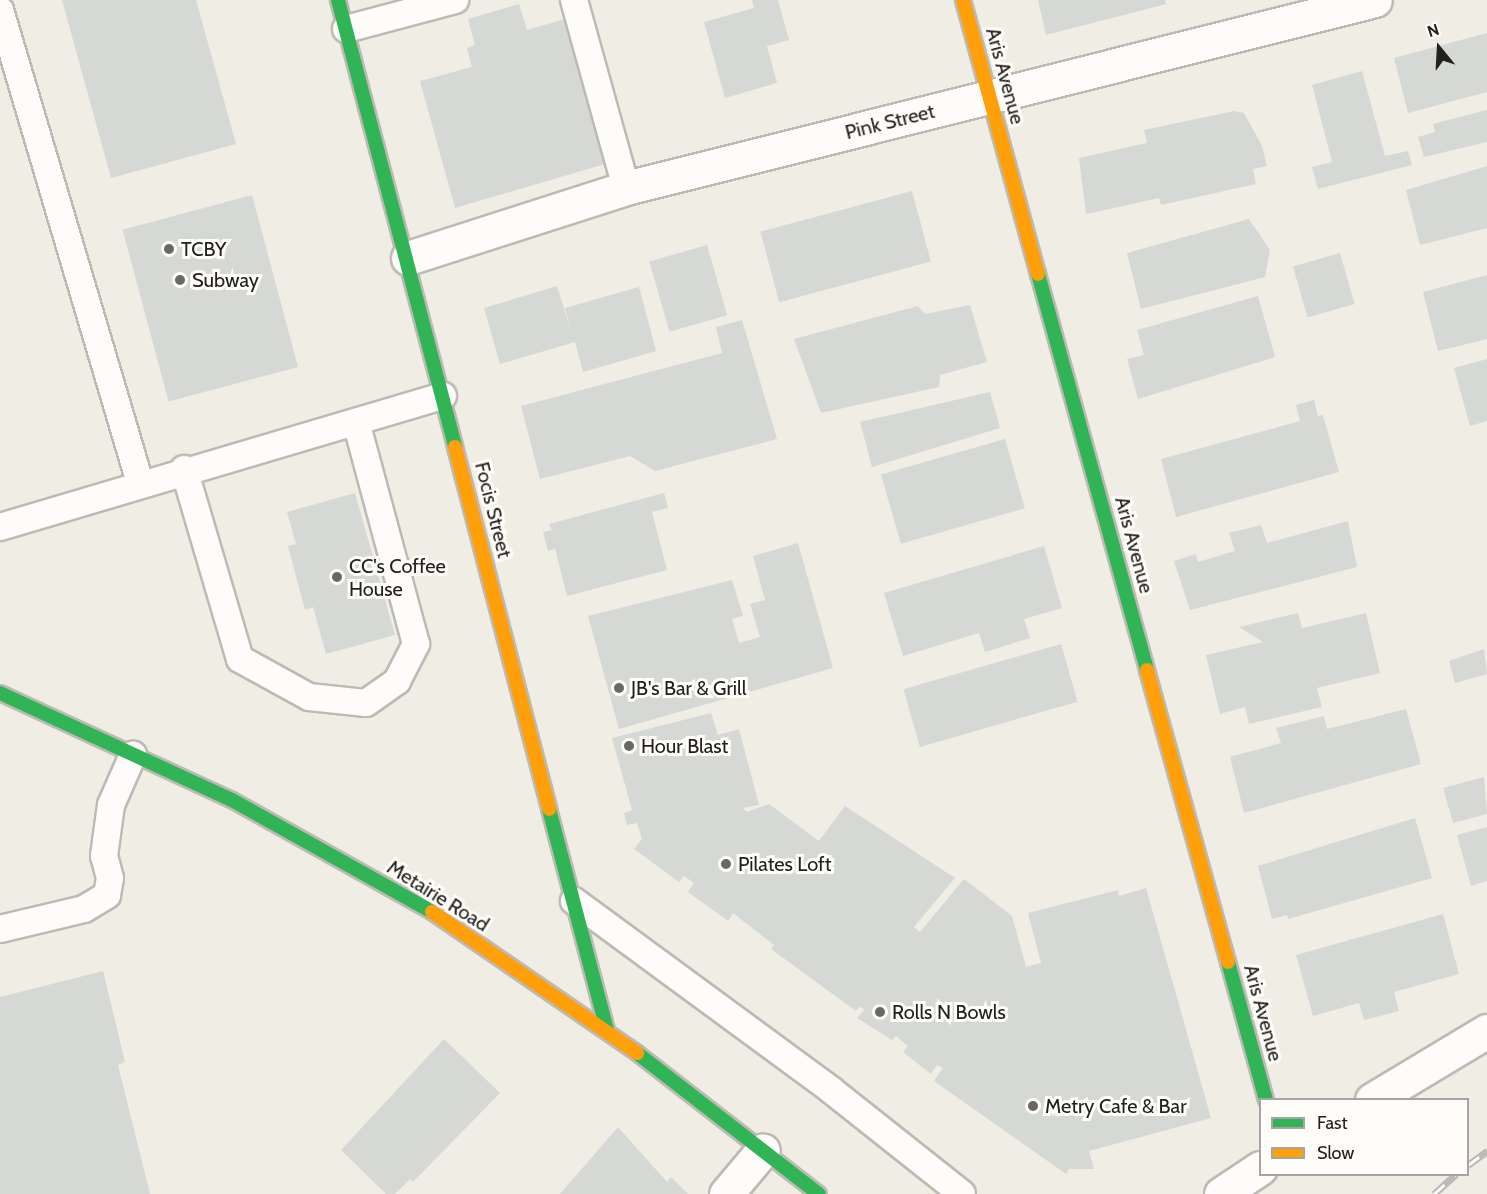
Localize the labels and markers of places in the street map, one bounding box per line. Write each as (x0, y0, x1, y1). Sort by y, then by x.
place label: TCBY (181, 237, 226, 261)
marker: TCBY (162, 242, 176, 256)
place label: Subway (192, 268, 259, 292)
marker: Subway (173, 273, 187, 287)
place label: CC's Coffee House (349, 554, 446, 601)
marker: CC's Coffee House (330, 570, 344, 584)
place label: JB's Bar & Grill (631, 676, 746, 700)
marker: JB's Bar & Grill (612, 681, 626, 695)
place label: Hour Blast (641, 734, 728, 758)
marker: Hour Blast (622, 739, 636, 753)
place label: Pilates Loft (738, 852, 831, 876)
marker: Pilates Loft (719, 857, 733, 871)
place label: Rolls N Bowls (892, 1000, 1006, 1024)
marker: Rolls N Bowls (873, 1005, 887, 1019)
place label: Metry Cafe & Bar (1045, 1094, 1186, 1118)
marker: Metry Cafe & Bar (1026, 1099, 1040, 1113)

